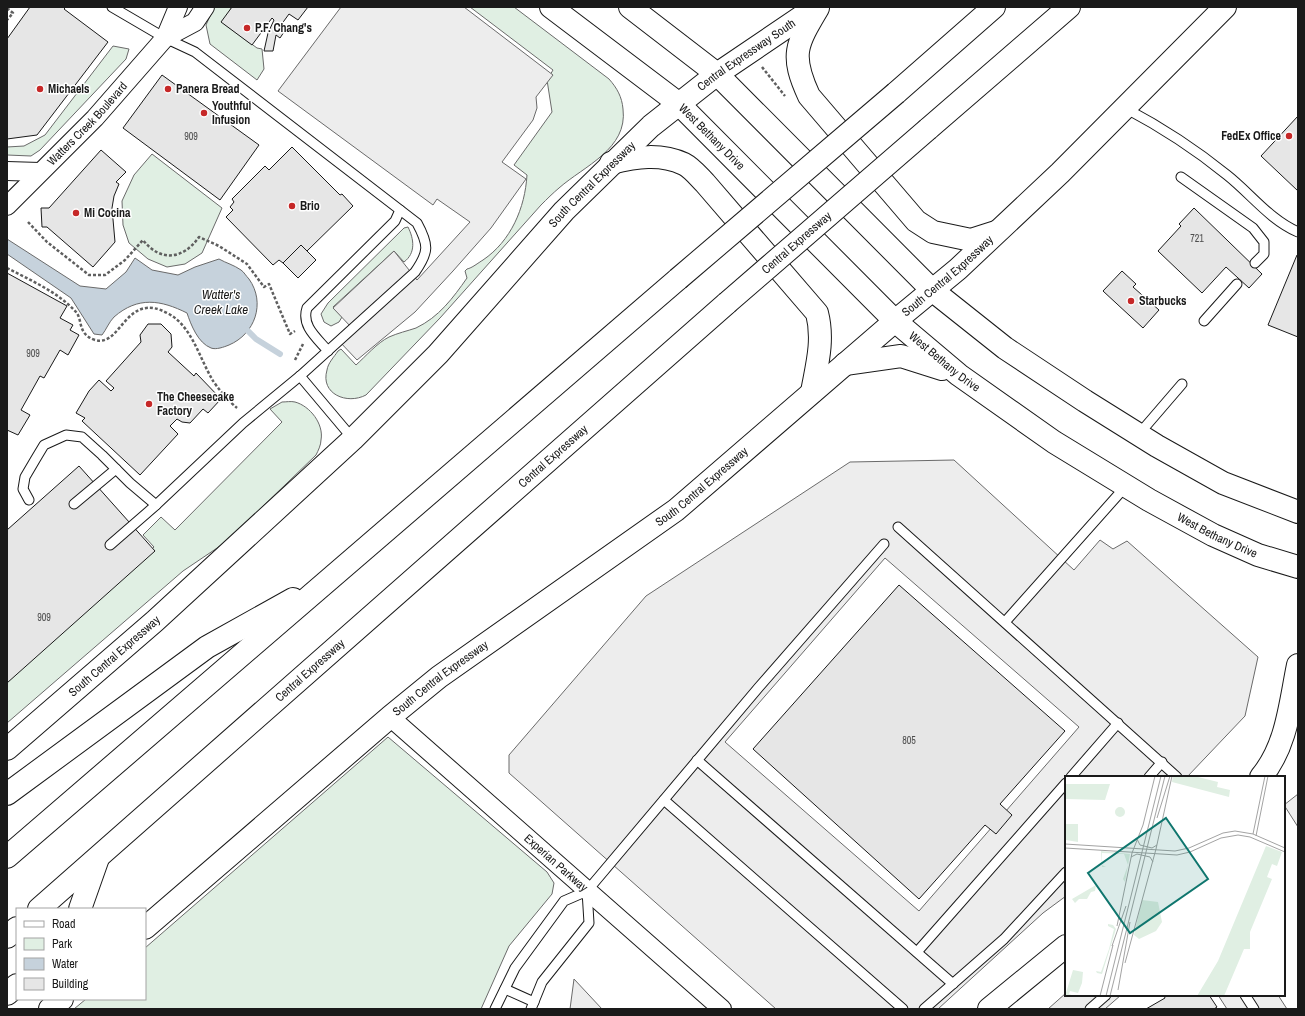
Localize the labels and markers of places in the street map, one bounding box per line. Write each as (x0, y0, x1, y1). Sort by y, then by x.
place label: P.F. Chang's (255, 20, 312, 36)
marker: P.F. Chang's (242, 23, 252, 33)
place label: Michaels (48, 81, 90, 97)
place label: Panera Bread (176, 81, 239, 97)
marker: Michaels (35, 84, 45, 94)
marker: Panera Bread (163, 84, 173, 94)
place label: Youthful Infusion (212, 98, 251, 128)
marker: Youthful Infusion (199, 108, 209, 118)
place label: FedEx Office (1221, 128, 1282, 144)
marker: FedEx Office (1284, 131, 1294, 141)
place label: Brio (300, 198, 320, 214)
marker: Brio (287, 201, 297, 211)
place label: Mi Cocina (84, 205, 131, 221)
marker: Mi Cocina (71, 208, 81, 218)
place label: Starbucks (1139, 293, 1187, 309)
marker: Starbucks (1126, 296, 1136, 306)
place label: The Cheesecake Factory (157, 389, 235, 419)
marker: The Cheesecake Factory (144, 399, 154, 409)

